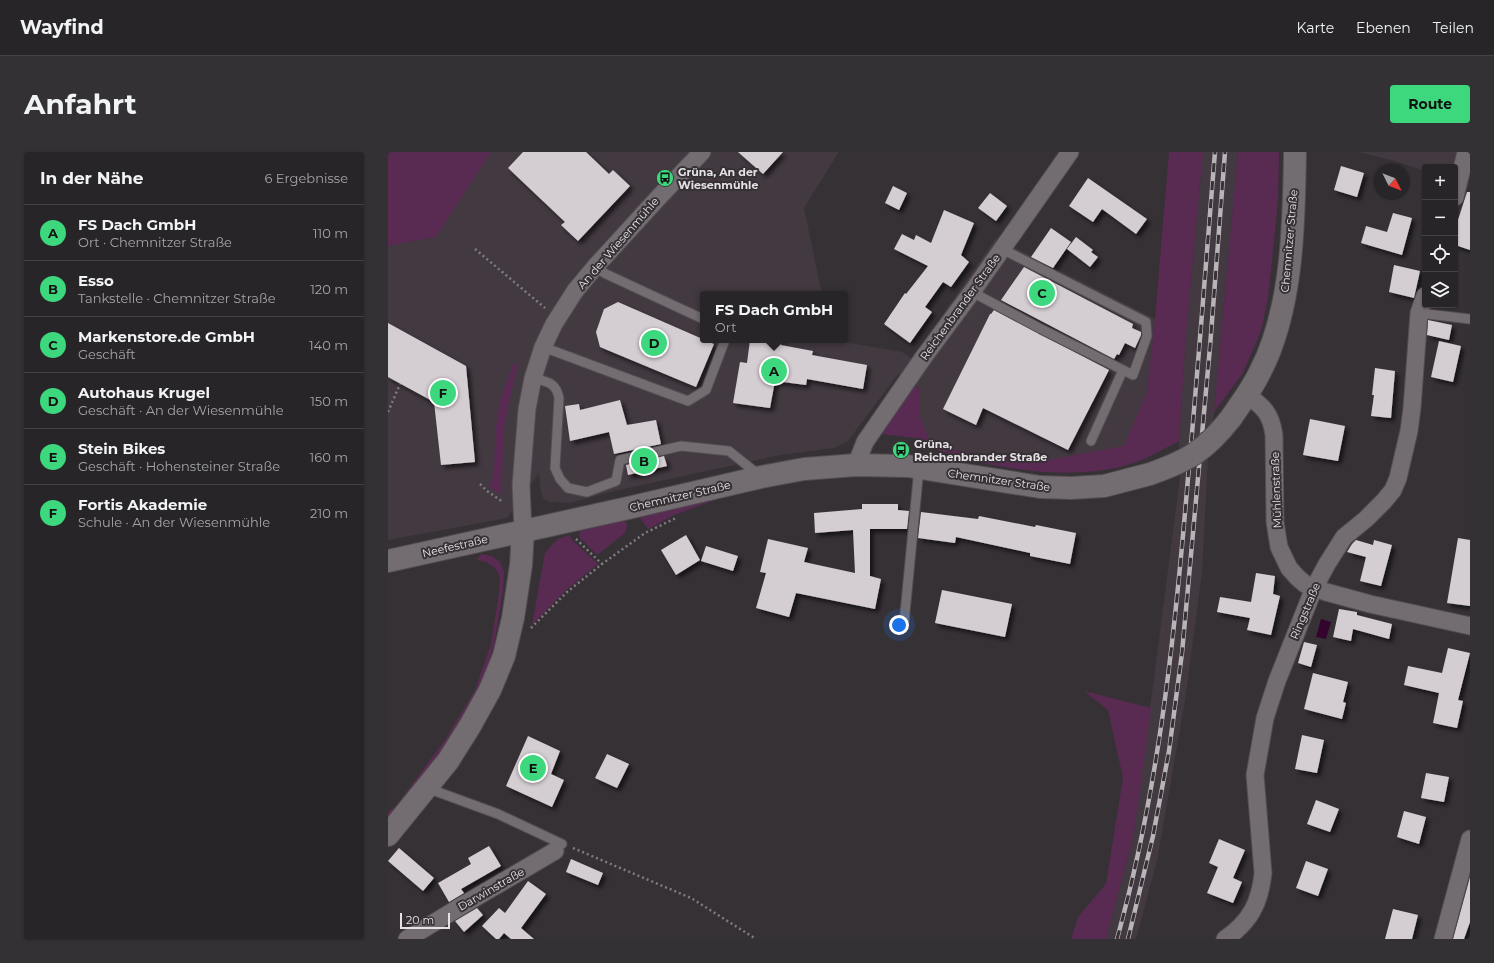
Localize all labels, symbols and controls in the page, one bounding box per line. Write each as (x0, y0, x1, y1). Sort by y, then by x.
text: Wayfind (20, 16, 104, 39)
text: Karte (1296, 19, 1334, 37)
text: Ebenen (1356, 19, 1411, 37)
text: Teilen (1433, 19, 1474, 37)
button: Route (1390, 85, 1470, 123)
text: Anfahrt (24, 87, 137, 121)
north arrow (1374, 164, 1410, 200)
map controls (1422, 164, 1458, 308)
button: + (1422, 164, 1458, 200)
place label: Grüna, An der Wiesenmühle (678, 165, 758, 192)
text: In der Nähe (40, 168, 144, 188)
bus stop icon: Grüna, An der Wiesenmühle (655, 168, 675, 188)
text: 6 Ergebnisse (265, 170, 348, 186)
street label: Chemnitzer Straße (1278, 189, 1301, 293)
street label: An der Wiesenmühle (574, 194, 662, 292)
button: − (1422, 200, 1458, 236)
text: FS Dach GmbH (78, 215, 196, 234)
text: A (48, 225, 58, 241)
text: 110 m (313, 225, 348, 241)
text: Ort · Chemnitzer Straße (78, 234, 232, 250)
button: locate (1422, 236, 1458, 272)
street label: Reichenbrander Straße (917, 251, 1003, 363)
text: Esso (78, 271, 114, 290)
button: layers (1422, 272, 1458, 308)
pin: C (1029, 278, 1055, 308)
text: B (48, 281, 58, 297)
text: 120 m (310, 281, 348, 297)
text: Tankstelle · Chemnitzer Straße (78, 290, 276, 306)
popup (700, 291, 848, 343)
text: FS Dach GmbH (715, 300, 833, 319)
text: Ort (715, 319, 736, 335)
text: Markenstore.de GmbH (78, 327, 255, 346)
pin: D (641, 328, 667, 358)
text: C (48, 337, 58, 353)
text: 140 m (309, 337, 348, 353)
text: Geschäft (78, 346, 136, 362)
pin: A (761, 356, 787, 386)
pin: F (430, 378, 456, 408)
text: Autohaus Krugel (78, 383, 210, 402)
text: D (48, 393, 58, 409)
text: 150 m (310, 393, 348, 409)
text: Geschäft · An der Wiesenmühle (78, 402, 284, 418)
place label: Grüna, Reichenbrander Straße (914, 437, 1047, 464)
text: Stein Bikes (78, 439, 165, 458)
bus stop icon: Grüna, Reichenbrander Straße (891, 440, 911, 460)
pin: B (631, 446, 657, 476)
text: E (49, 449, 57, 465)
text: 160 m (310, 449, 348, 465)
street label: Mühlenstraße (1268, 451, 1284, 529)
text: Geschäft · Hohensteiner Straße (78, 458, 280, 474)
street label: Chemnitzer Straße (947, 466, 1052, 494)
street label: Chemnitzer Straße (628, 477, 732, 514)
text: Fortis Akademie (78, 495, 207, 514)
text: F (49, 505, 57, 521)
text: 210 m (310, 505, 348, 521)
text: Schule · An der Wiesenmühle (78, 514, 270, 530)
street label: Neefestraße (421, 532, 489, 560)
street label: Ringstraße (1287, 580, 1323, 641)
your location (889, 615, 909, 635)
pin: E (520, 753, 546, 783)
street label: Darwinstraße (455, 864, 527, 914)
scale bar (400, 911, 450, 930)
text: 20 m (406, 913, 434, 927)

